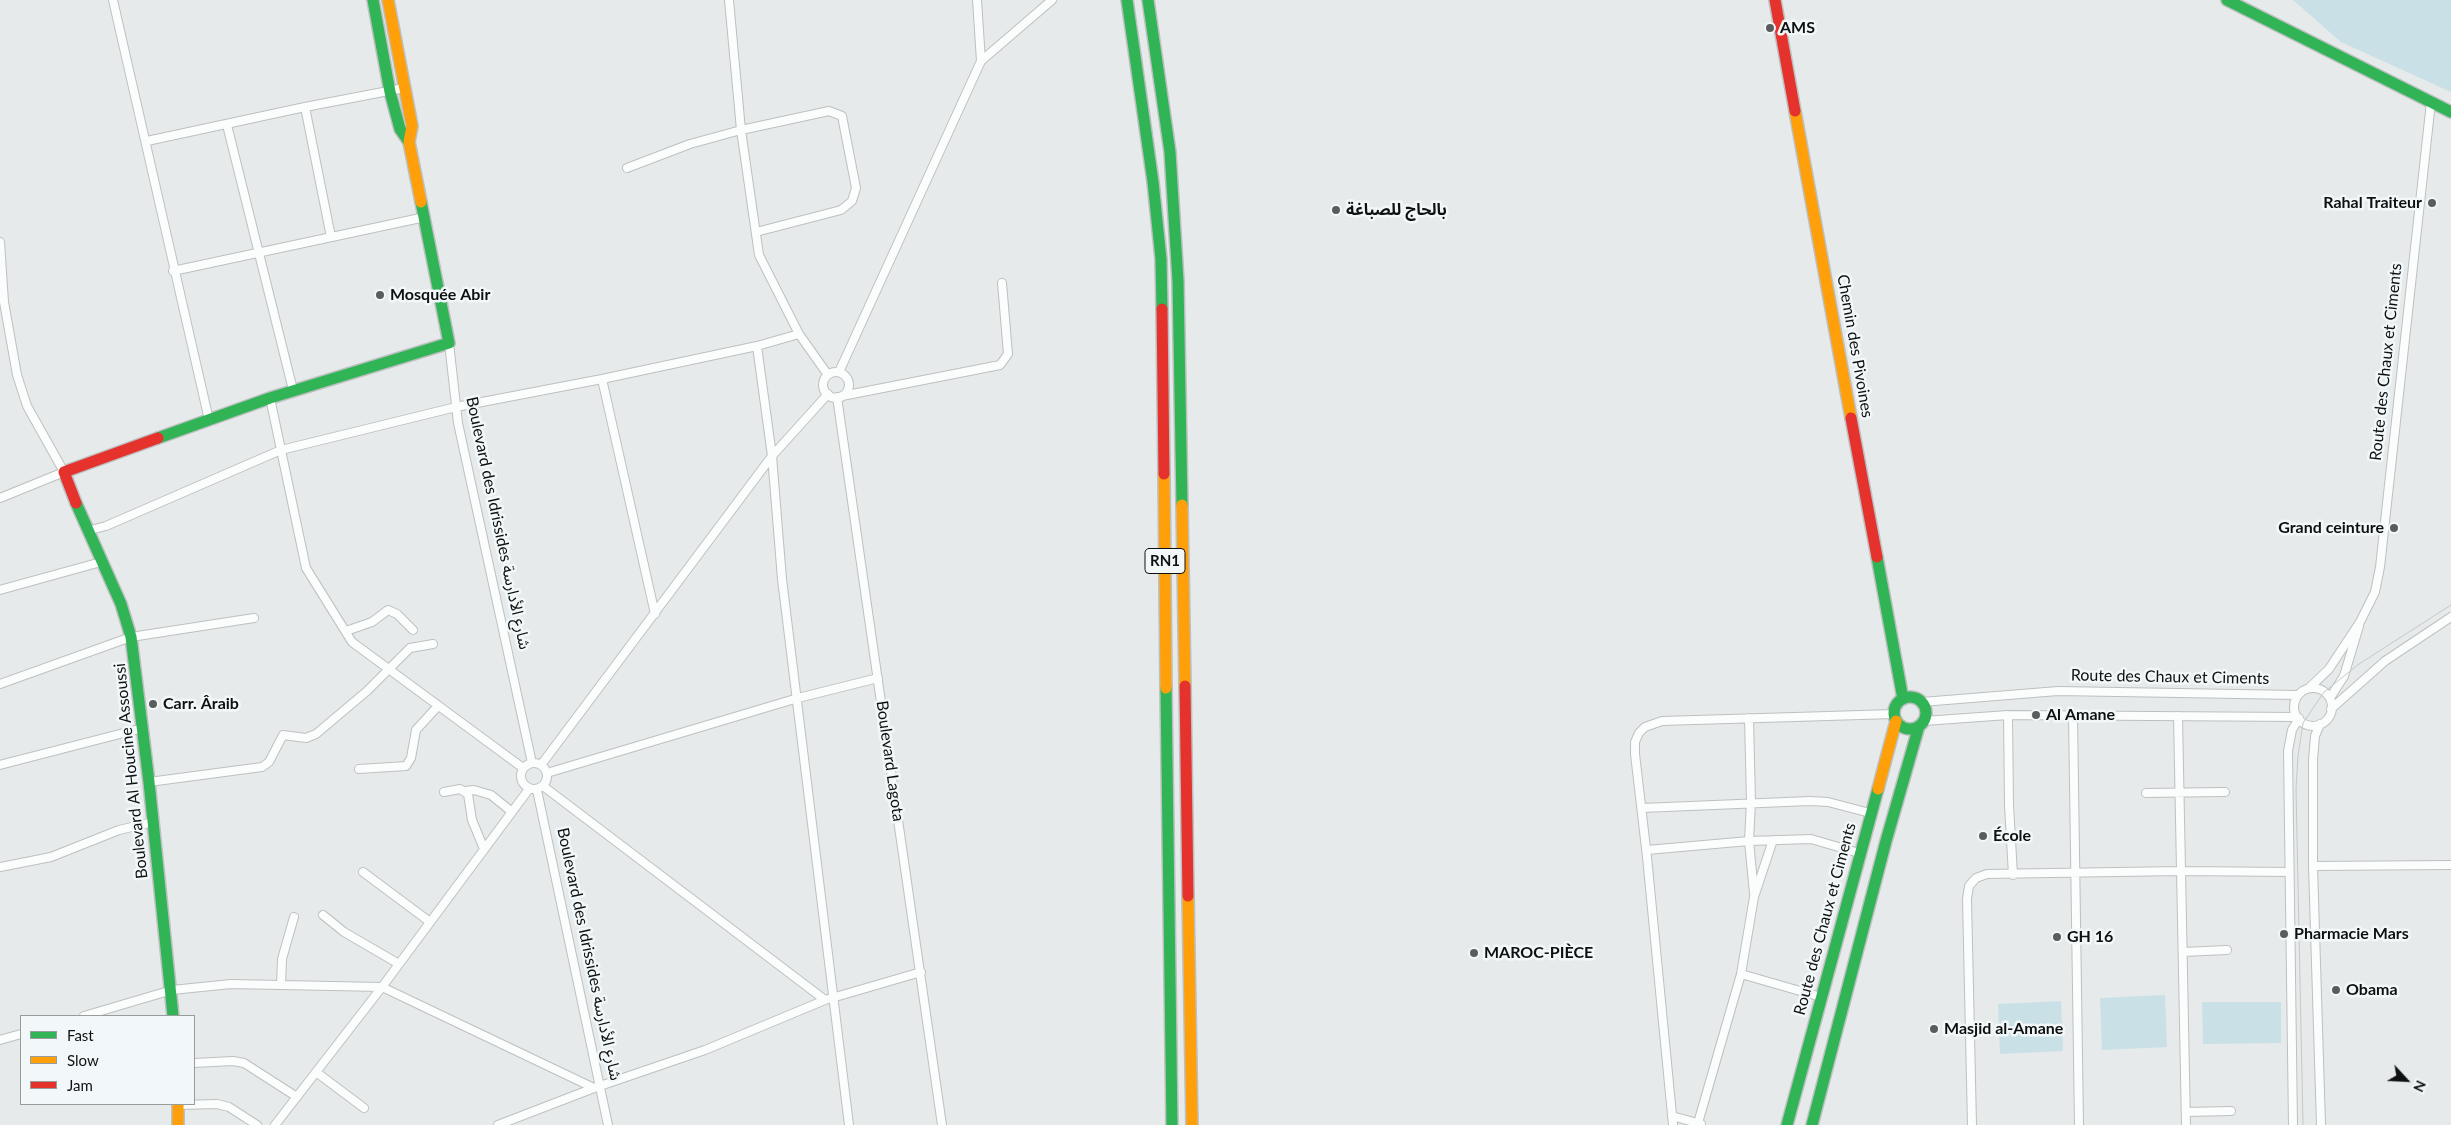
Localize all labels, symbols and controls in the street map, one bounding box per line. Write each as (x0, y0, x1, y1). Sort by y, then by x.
place label: AMS (1780, 18, 1815, 38)
marker: AMS (1764, 22, 1776, 34)
place label: Rahal Traiteur (2323, 193, 2422, 213)
marker: Rahal Traiteur (2426, 197, 2438, 209)
place label: بالحاج للصباغة (1346, 200, 1447, 220)
marker: بالحاج للصباغة (1330, 204, 1342, 216)
street label: Route des Chaux et Ciments (2366, 262, 2406, 462)
street label: Chemin des Pivoines (1833, 273, 1877, 419)
place label: Mosquée Abir (390, 285, 490, 305)
marker: Mosquée Abir (374, 289, 386, 301)
street label: Boulevard des Idrissides شارع الأدارسة (462, 395, 534, 651)
place label: Grand ceinture (2278, 518, 2384, 538)
marker: Grand ceinture (2388, 522, 2400, 534)
road number: RN1 (1145, 548, 1185, 574)
street label: Boulevard Al Houcine Assoussi (110, 662, 152, 880)
street label: Route des Chaux et Ciments (2071, 666, 2269, 688)
place label: Carr. Âraib (163, 694, 239, 714)
marker: Carr. Âraib (147, 698, 159, 710)
street label: Boulevard Lagota (872, 699, 908, 823)
place label: Al Amane (2046, 705, 2115, 725)
marker: Al Amane (2030, 709, 2042, 721)
street label: Route des Chaux et Ciments (1790, 821, 1860, 1017)
street label: Boulevard des Idrissides شارع الأدارسة (553, 826, 625, 1082)
place label: École (1993, 826, 2031, 846)
marker: École (1977, 830, 1989, 842)
place label: Pharmacie Mars (2294, 924, 2409, 944)
place label: GH 16 (2067, 927, 2113, 947)
marker: Pharmacie Mars (2278, 928, 2290, 940)
marker: GH 16 (2051, 931, 2063, 943)
place label: MAROC-PIÈCE (1484, 943, 1593, 963)
marker: MAROC-PIÈCE (1468, 947, 1480, 959)
place label: Obama (2346, 980, 2398, 1000)
marker: Obama (2330, 984, 2342, 996)
legend (20, 1015, 195, 1105)
place label: Masjid al-Amane (1944, 1019, 2063, 1039)
marker: Masjid al-Amane (1928, 1023, 1940, 1035)
text: Fast (67, 1026, 94, 1044)
text: Slow (67, 1051, 99, 1069)
north arrow (2381, 1055, 2431, 1105)
text: Jam (67, 1076, 93, 1094)
text: N (2410, 1078, 2430, 1095)

